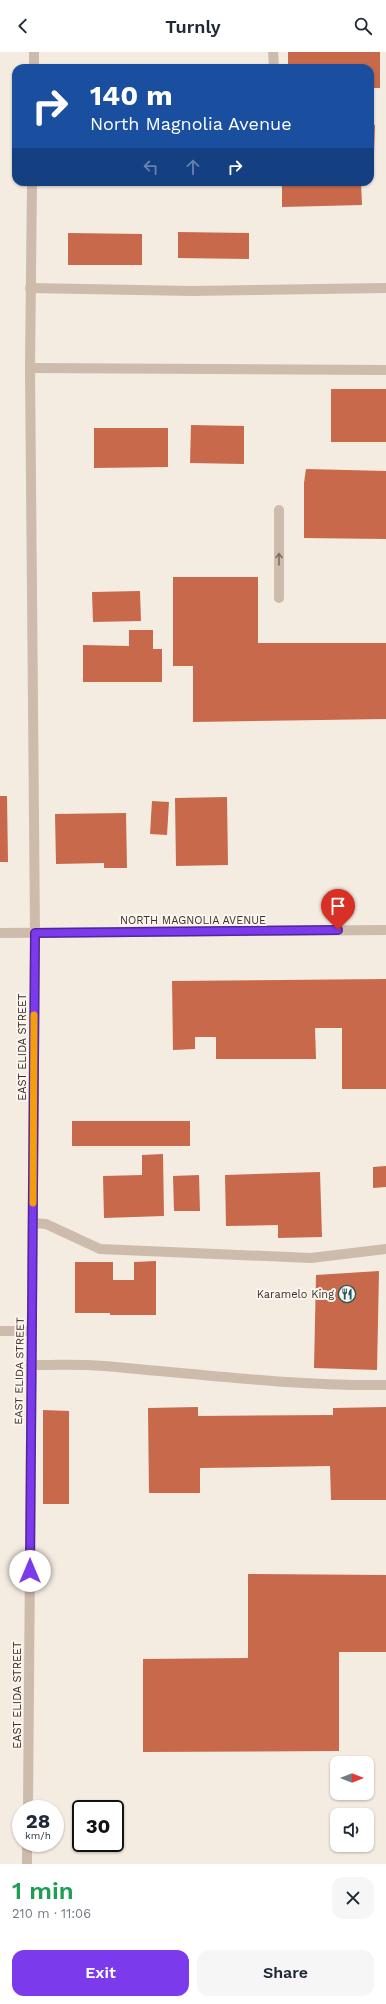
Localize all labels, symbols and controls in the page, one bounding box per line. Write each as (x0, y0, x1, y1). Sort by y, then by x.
icon: back (12, 15, 34, 37)
icon: search (352, 15, 374, 37)
text: Turnly (165, 16, 221, 37)
text: 140 m (90, 79, 173, 112)
icon: right (24, 80, 76, 132)
text: North Magnolia Avenue (90, 113, 292, 134)
icon: left (140, 156, 162, 178)
icon: ahead (182, 156, 204, 178)
icon: right (224, 156, 246, 178)
one-way arrow (275, 553, 283, 566)
pin (321, 889, 355, 930)
icon: arrive (327, 895, 349, 917)
street label: NORTH MAGNOLIA AVENUE (120, 914, 266, 927)
street label: EAST ELIDA STREET (16, 993, 29, 1101)
restaurant icon: Karamelo King (337, 1284, 357, 1304)
place label: Karamelo King (257, 1288, 334, 1301)
street label: EAST ELIDA STREET (12, 1317, 27, 1425)
position arrow (9, 1550, 51, 1592)
street label: EAST ELIDA STREET (11, 1641, 24, 1749)
north arrow (330, 1756, 374, 1800)
map controls (330, 1756, 374, 1852)
speed limit sign: 30 (72, 1800, 124, 1852)
button: sound (330, 1808, 374, 1852)
text: 28 (26, 1809, 50, 1833)
text: km/h (25, 1830, 51, 1841)
text: 1 min (12, 1877, 74, 1905)
button: close (332, 1877, 374, 1919)
text: 210 m · 11:06 (12, 1906, 91, 1921)
button: Exit (12, 1950, 189, 1996)
button: Share (197, 1950, 374, 1996)

